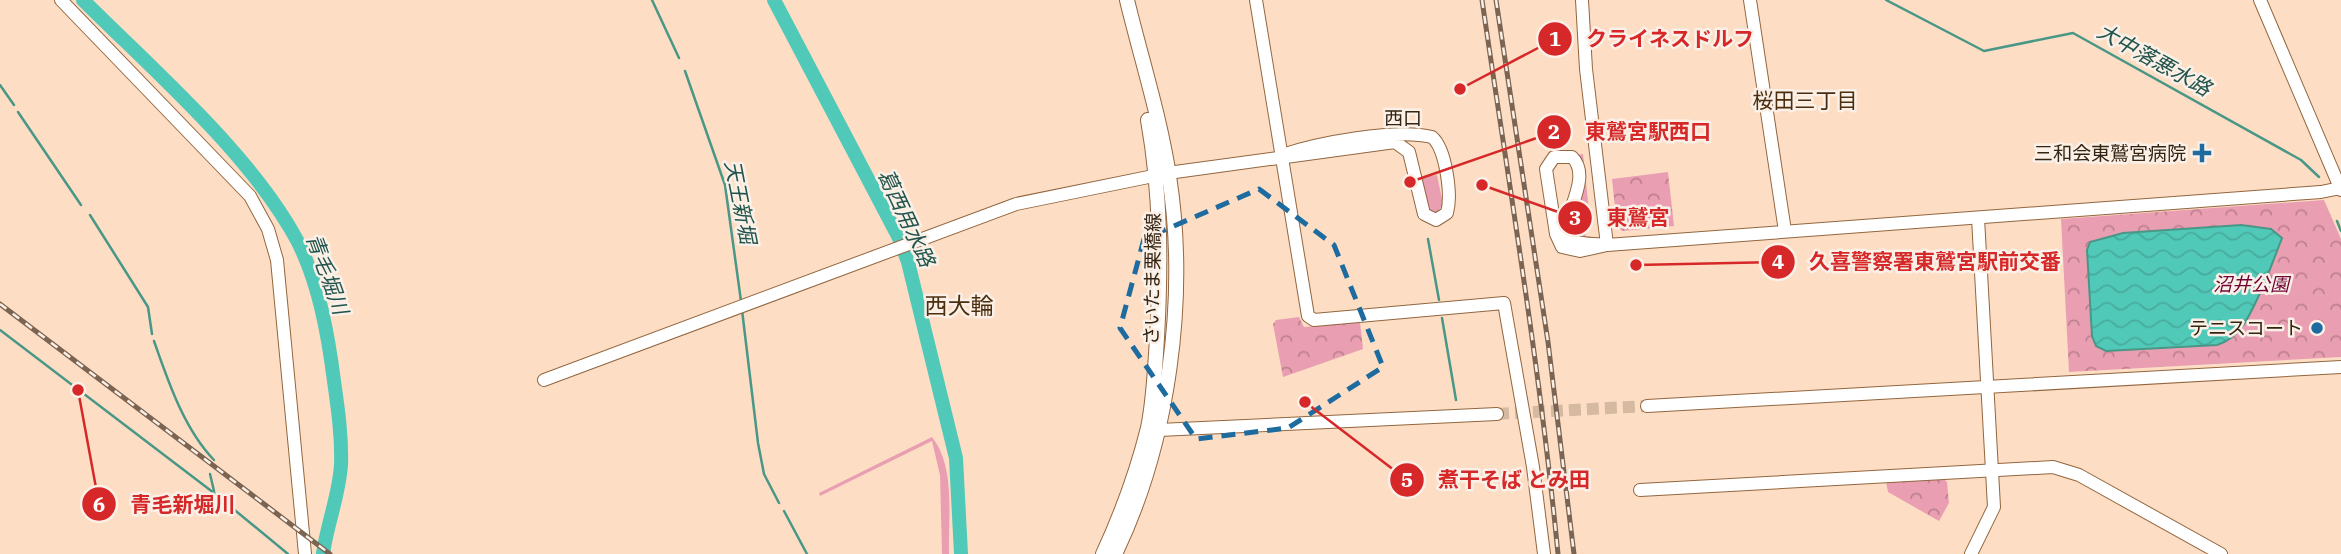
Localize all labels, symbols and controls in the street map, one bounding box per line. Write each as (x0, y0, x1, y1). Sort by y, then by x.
water label: 大中落悪水路 (2093, 16, 2218, 103)
callout: クライネスドルフ (1537, 18, 1768, 60)
text: 1 (1549, 24, 1561, 52)
text: クライネスドルフ (1586, 24, 1754, 52)
district label: 桜田三丁目 (1753, 86, 1858, 114)
street label: 西口 (1384, 106, 1422, 130)
callout: 東鷲宮駅西口 (1536, 111, 1725, 153)
text: 2 (1548, 117, 1560, 145)
text: 東鷲宮駅西口 (1585, 117, 1711, 145)
place label: 三和会東鷲宮病院 (2034, 141, 2186, 165)
marker: 三和会東鷲宮病院 (2192, 143, 2212, 163)
water label: 天王新堀 (719, 158, 763, 249)
water label: 葛西用水路 (872, 164, 943, 273)
callout: 東鷲宮 (1557, 197, 1683, 239)
text: 3 (1569, 203, 1581, 231)
text: 東鷲宮 (1607, 203, 1670, 231)
street label: さいたま栗橋線 (1139, 213, 1165, 345)
water label: 青毛堀川 (300, 229, 356, 320)
callout: 久喜警察署東鷲宮駅前交番 (1760, 241, 2075, 283)
text: 4 (1772, 247, 1784, 275)
text: 久喜警察署東鷲宮駅前交番 (1809, 247, 2061, 275)
park label: 沼井公園 (2213, 272, 2292, 296)
district label: 西大輪 (925, 290, 994, 320)
place label: テニスコート (2189, 316, 2303, 340)
marker: テニスコート (2309, 320, 2325, 336)
callout: 煮干そば とみ田 (1389, 459, 1604, 501)
text: 5 (1401, 465, 1413, 493)
text: 煮干そば とみ田 (1438, 465, 1590, 493)
callout: 青毛新堀川 (82, 483, 250, 525)
text: 6 (93, 490, 105, 518)
text: 青毛新堀川 (131, 490, 236, 518)

